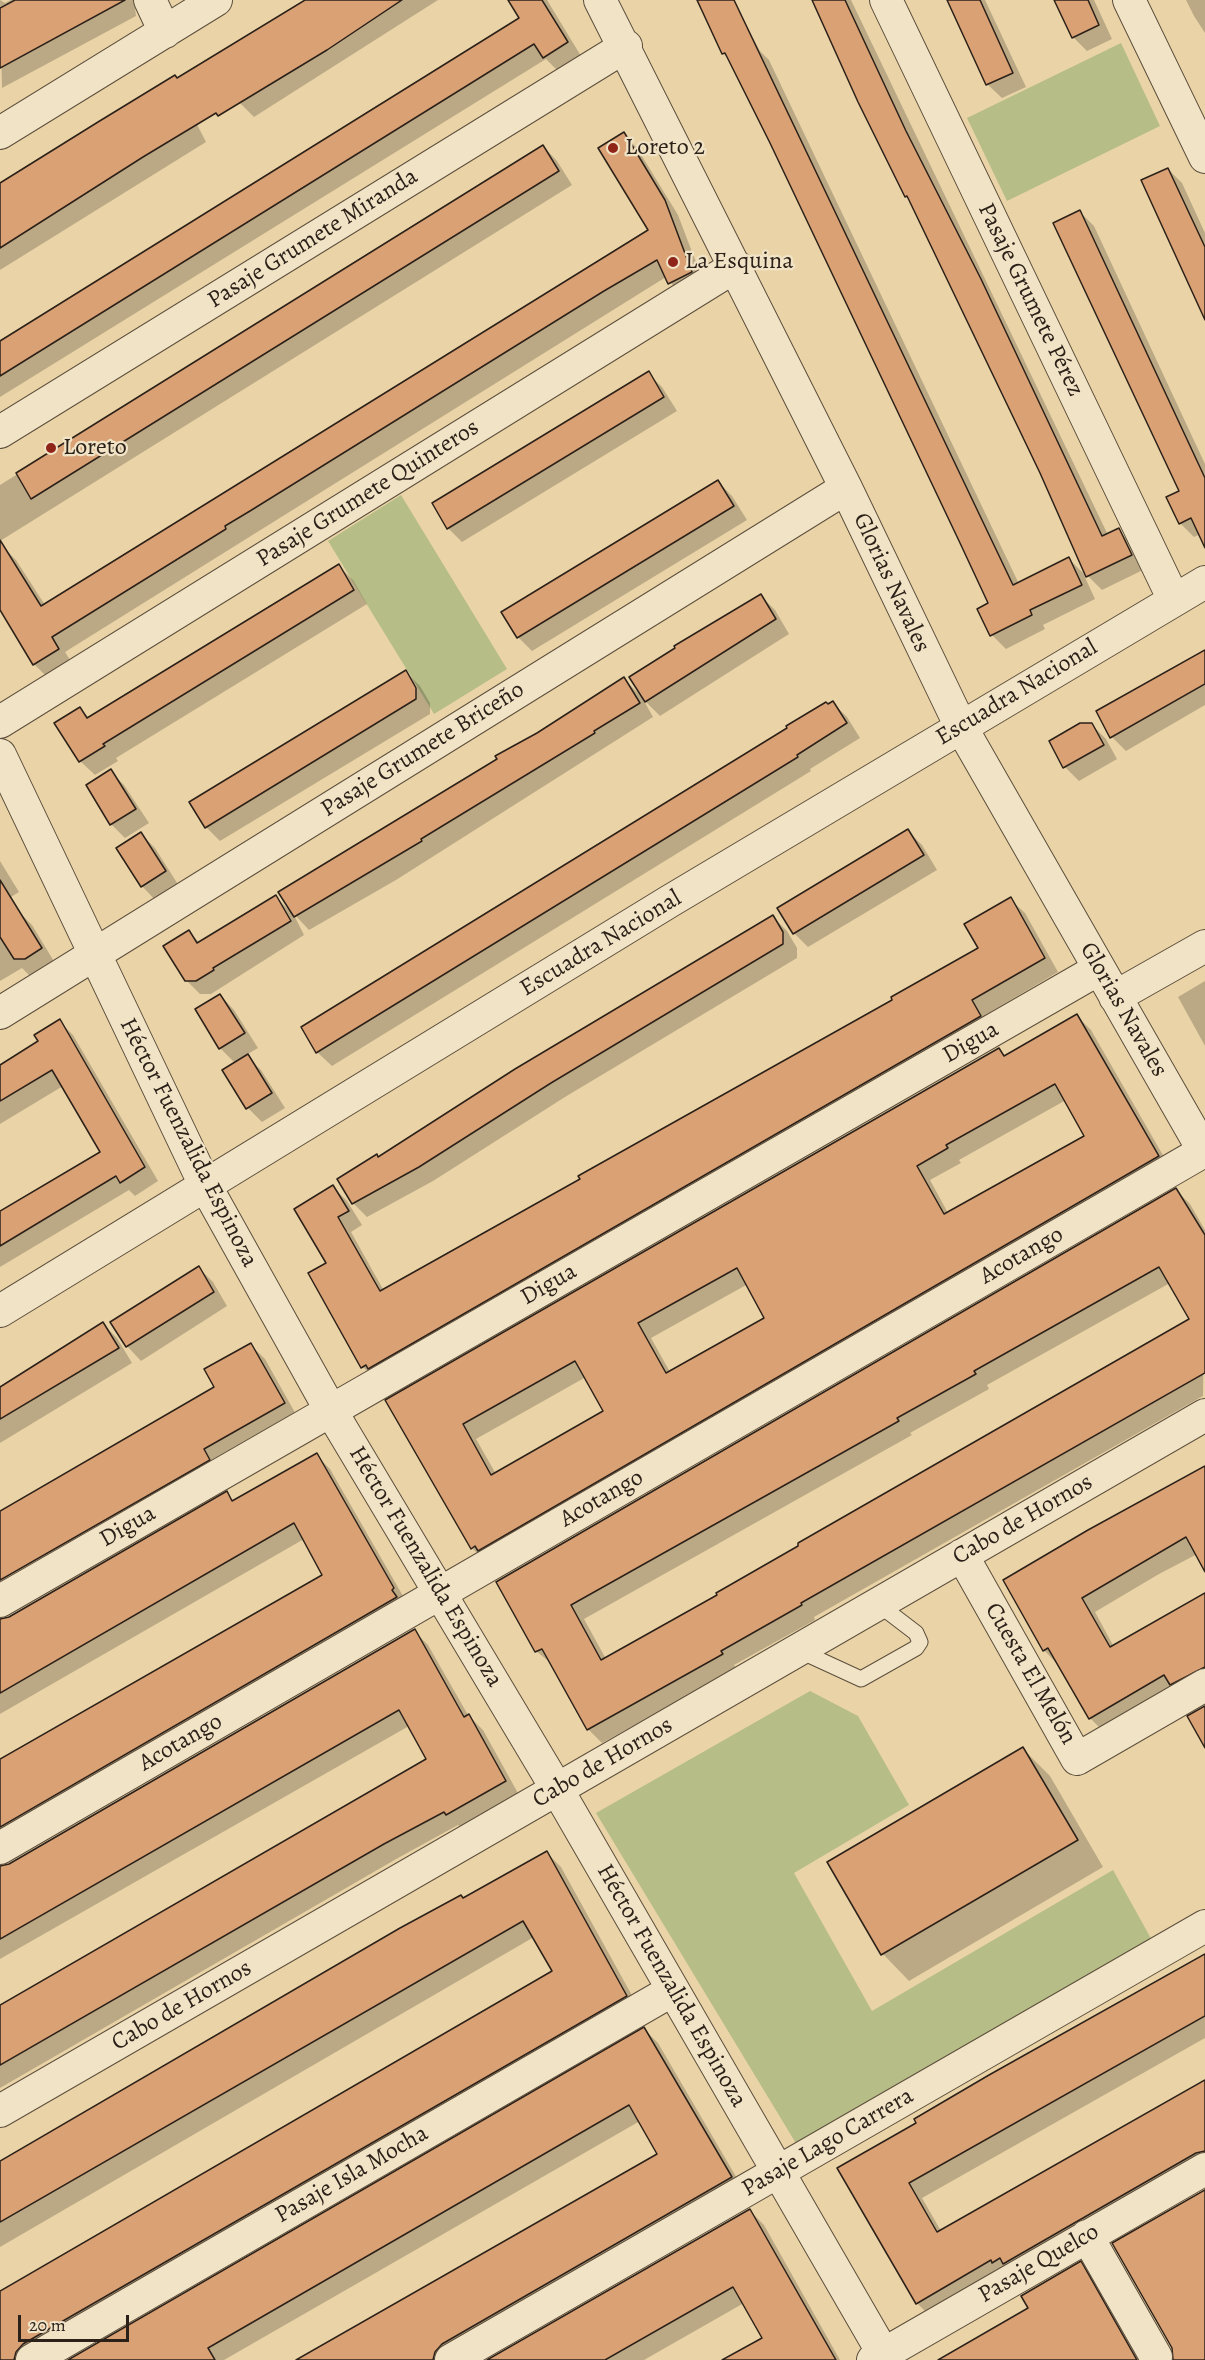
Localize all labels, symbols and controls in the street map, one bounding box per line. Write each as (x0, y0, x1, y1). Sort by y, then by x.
place label: Loreto 2 (625, 134, 705, 162)
marker: Loreto 2 (606, 141, 620, 155)
street label: Pasaje Grumete Miranda (203, 163, 423, 315)
street label: Pasaje Grumete Pérez (971, 199, 1089, 401)
place label: La Esquina (685, 248, 793, 276)
marker: La Esquina (666, 255, 680, 269)
street label: Pasaje Grumete Quinteros (251, 414, 485, 574)
place label: Loreto (63, 434, 127, 462)
marker: Loreto (44, 441, 58, 455)
street label: Glorias Navales (846, 509, 936, 657)
street label: Escuadra Nacional (931, 634, 1103, 752)
street label: Pasaje Grumete Briceño (316, 676, 530, 824)
street label: Escuadra Nacional (515, 885, 687, 1003)
street label: Glorias Navales (1073, 938, 1173, 1082)
street label: Héctor Fuenzalida Espinoza (113, 1014, 263, 1272)
street label: Digua (938, 1016, 1004, 1070)
street label: Acotango (975, 1221, 1069, 1291)
street label: Digua (516, 1258, 582, 1312)
street label: Héctor Fuenzalida Espinoza (342, 1441, 508, 1693)
street label: Acotango (555, 1464, 649, 1534)
street label: Cabo de Hornos (948, 1468, 1098, 1572)
street label: Digua (95, 1500, 161, 1554)
street label: Cuesta El Melón (978, 1598, 1082, 1750)
street label: Acotango (134, 1708, 228, 1778)
street label: Cabo de Hornos (528, 1711, 678, 1815)
street label: Héctor Fuenzalida Espinoza (590, 1859, 752, 2113)
street label: Cabo de Hornos (107, 1954, 257, 2058)
street label: Pasaje Lago Carrera (737, 2082, 919, 2204)
street label: Pasaje Isla Mocha (270, 2120, 434, 2230)
street label: Pasaje Quelco (974, 2218, 1104, 2310)
scale bar (21, 2303, 132, 2341)
text: 20 m (29, 2313, 66, 2337)

